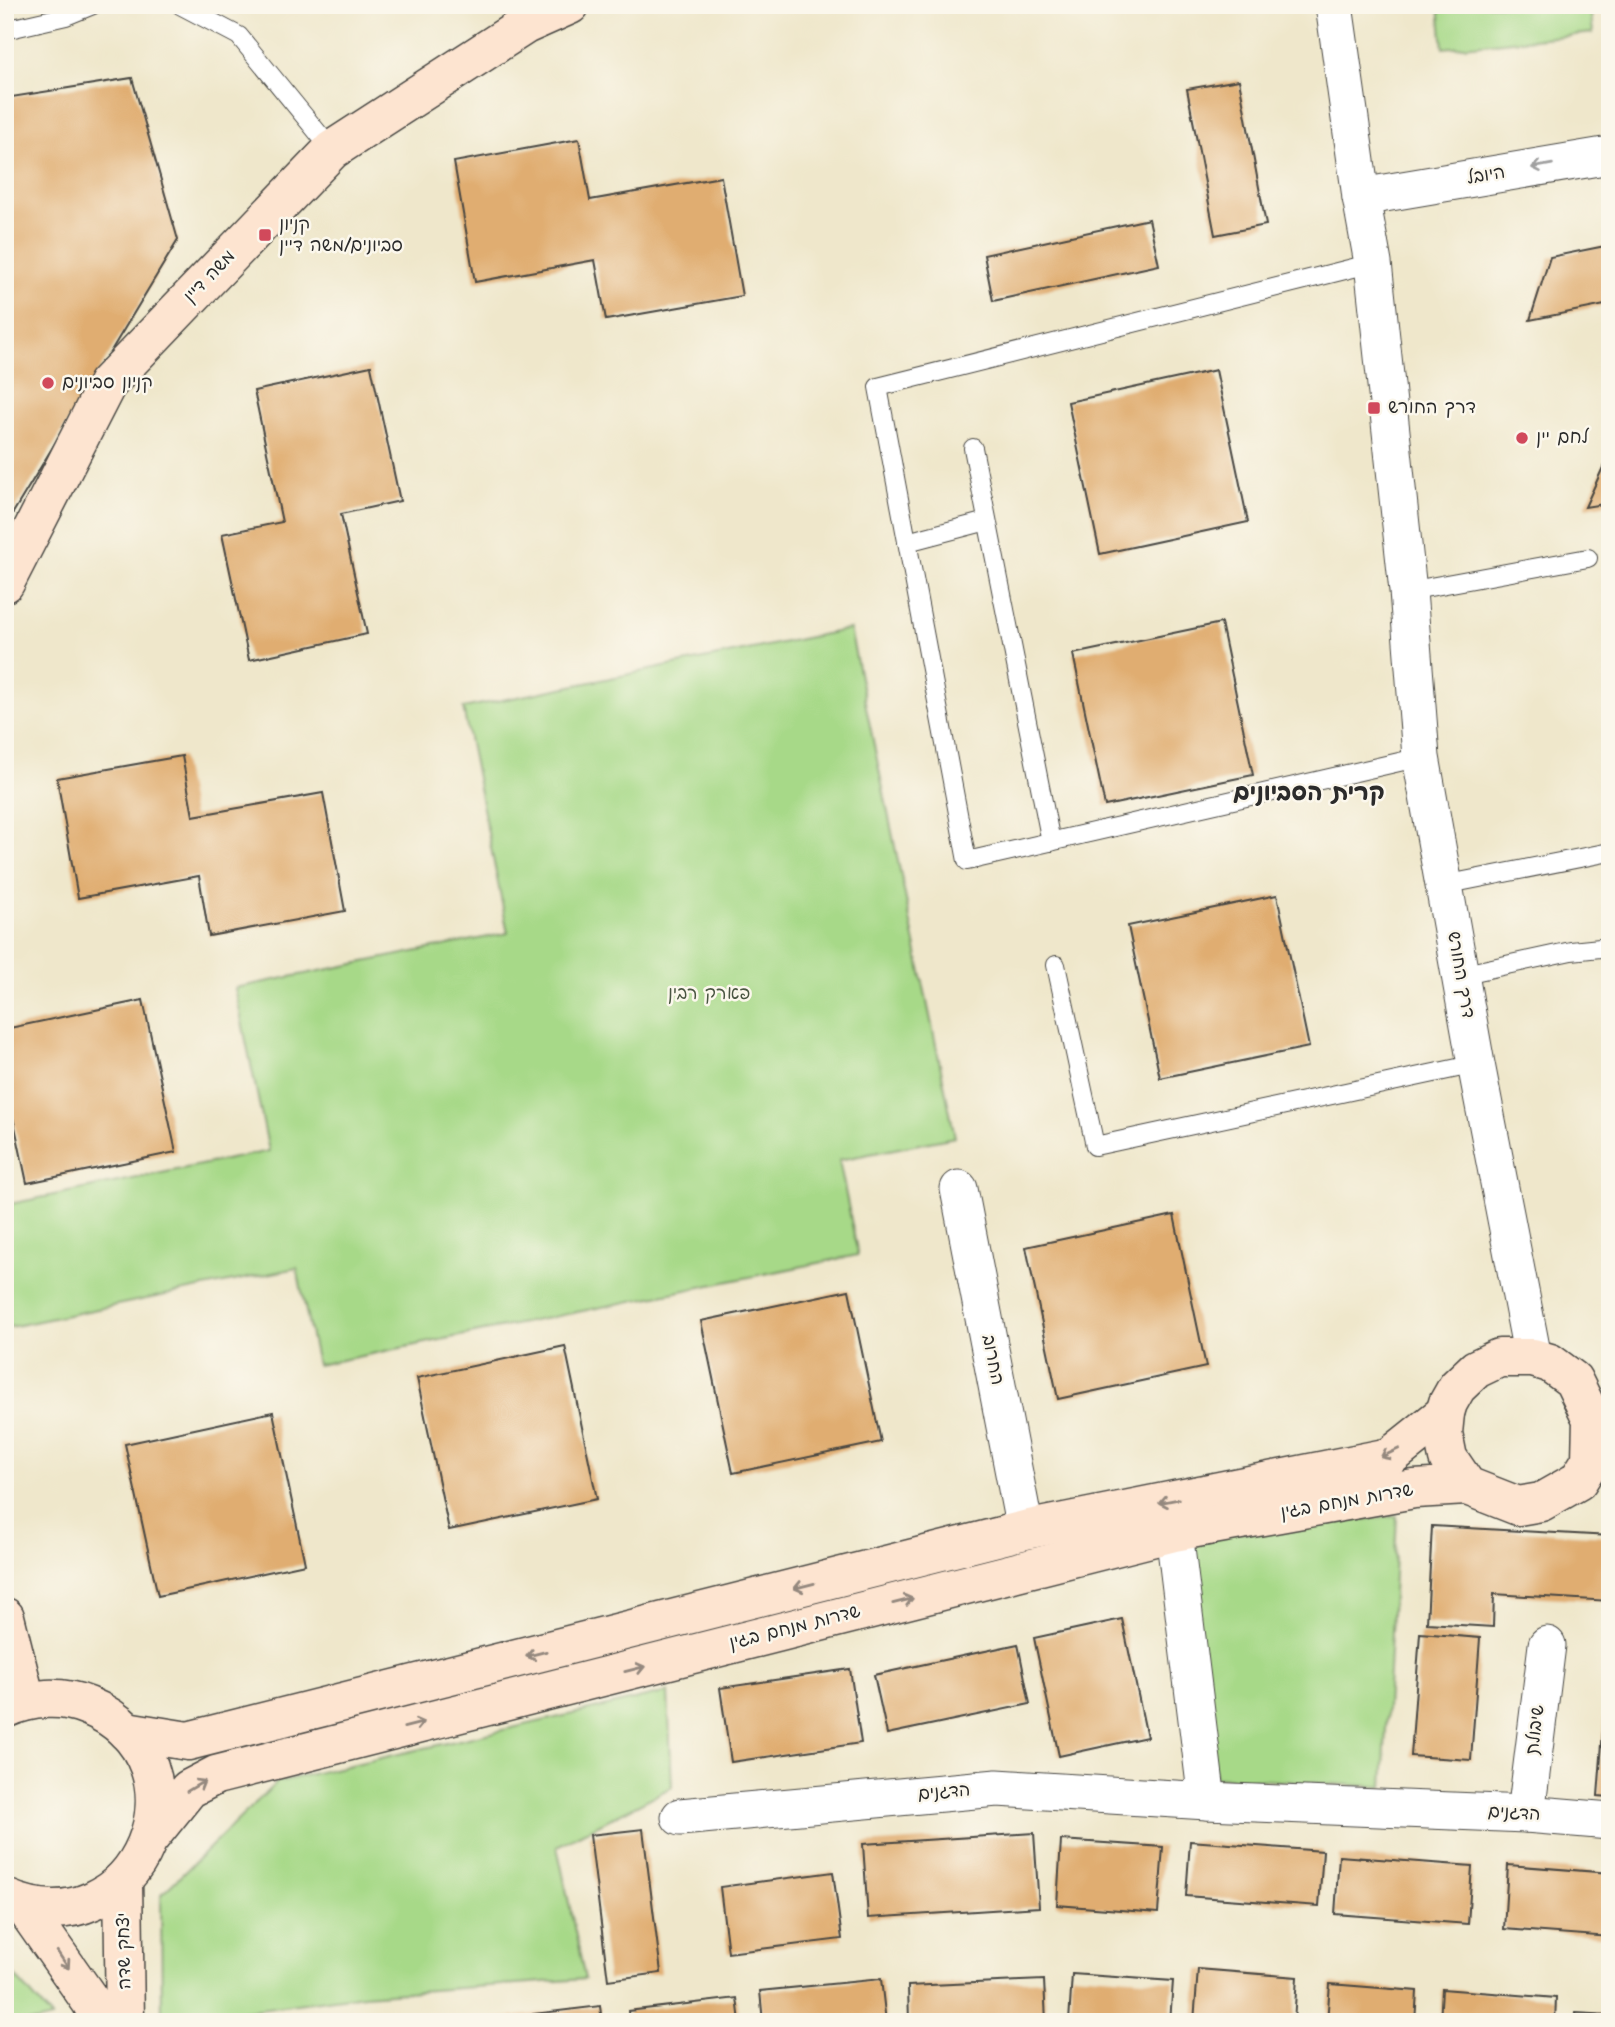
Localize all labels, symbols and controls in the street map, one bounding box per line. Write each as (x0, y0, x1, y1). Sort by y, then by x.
street label: היובל (1464, 158, 1508, 194)
one-way arrow (1532, 160, 1554, 173)
place label: קניון סביונים/משה דיין (279, 211, 403, 261)
marker: קניון סביונים/משה דיין (257, 227, 273, 243)
street label: משה דיין (177, 244, 243, 310)
place label: קניון סביונים (62, 369, 153, 398)
marker: קניון סביונים (40, 375, 56, 391)
place label: דרך החורש (1388, 394, 1476, 423)
marker: דרך החורש (1366, 400, 1382, 416)
place label: לחם יין (1536, 424, 1589, 453)
marker: לחם יין (1514, 430, 1530, 446)
district label: קרית הסביונים (1233, 774, 1385, 813)
street label: דרך החורש (1438, 929, 1482, 1021)
park label: פארק רבין (668, 980, 750, 1009)
street label: החרוב (973, 1332, 1011, 1388)
one-way arrow (1381, 1447, 1401, 1461)
street label: שדרות מנחם בגין (1278, 1476, 1416, 1528)
one-way arrow (1158, 1495, 1181, 1509)
one-way arrow (793, 1580, 816, 1593)
one-way arrow (891, 1594, 914, 1607)
street label: שדרות מנחם בגין (726, 1598, 864, 1658)
one-way arrow (525, 1648, 548, 1661)
one-way arrow (623, 1662, 646, 1675)
street label: שיבולת (1519, 1703, 1553, 1757)
one-way arrow (402, 1718, 425, 1731)
street label: הדגנים (917, 1776, 971, 1810)
one-way arrow (186, 1779, 206, 1793)
street label: הדגנים (1487, 1798, 1541, 1830)
street label: יצחק שדה (110, 1912, 140, 1990)
one-way arrow (56, 1950, 70, 1969)

